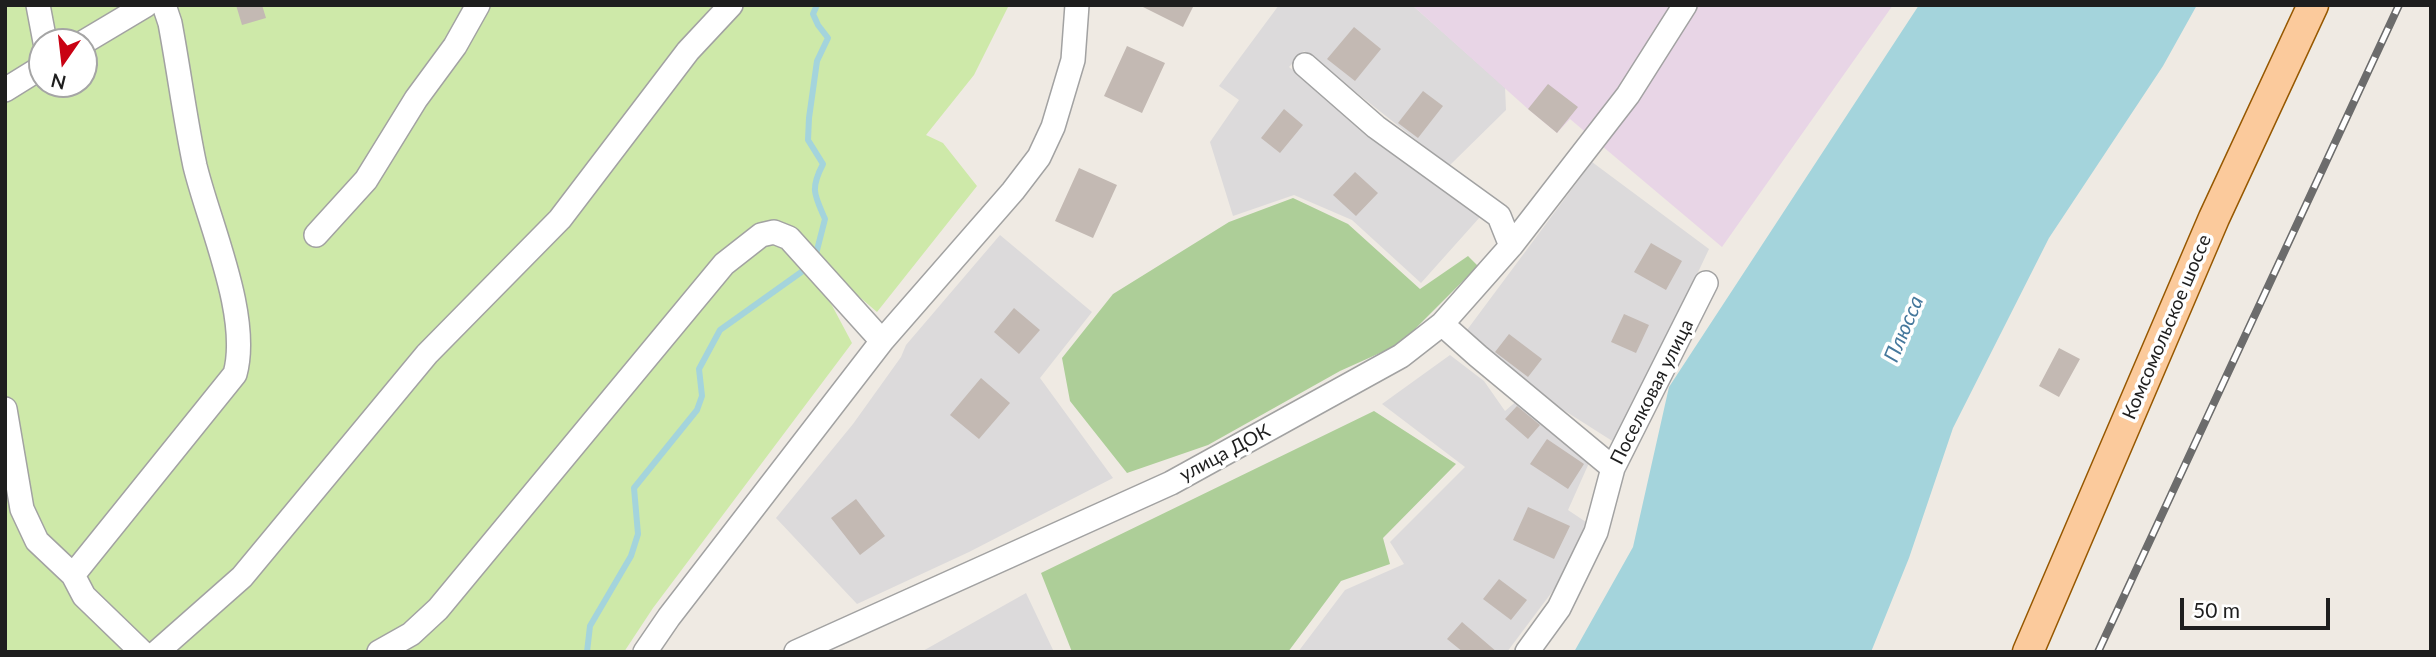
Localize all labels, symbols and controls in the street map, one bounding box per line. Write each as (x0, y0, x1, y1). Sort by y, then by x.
north arrow (28, 28, 98, 98)
text: N (48, 69, 68, 95)
street label: Комсомольское шоссе (2118, 231, 2216, 423)
water label: Плюсса (1879, 292, 1929, 366)
street label: Поселковая улица (1606, 316, 1698, 468)
street label: улица ДОК (1176, 420, 1274, 486)
scale bar (2184, 584, 2334, 628)
text: 50 m (2193, 597, 2240, 622)

